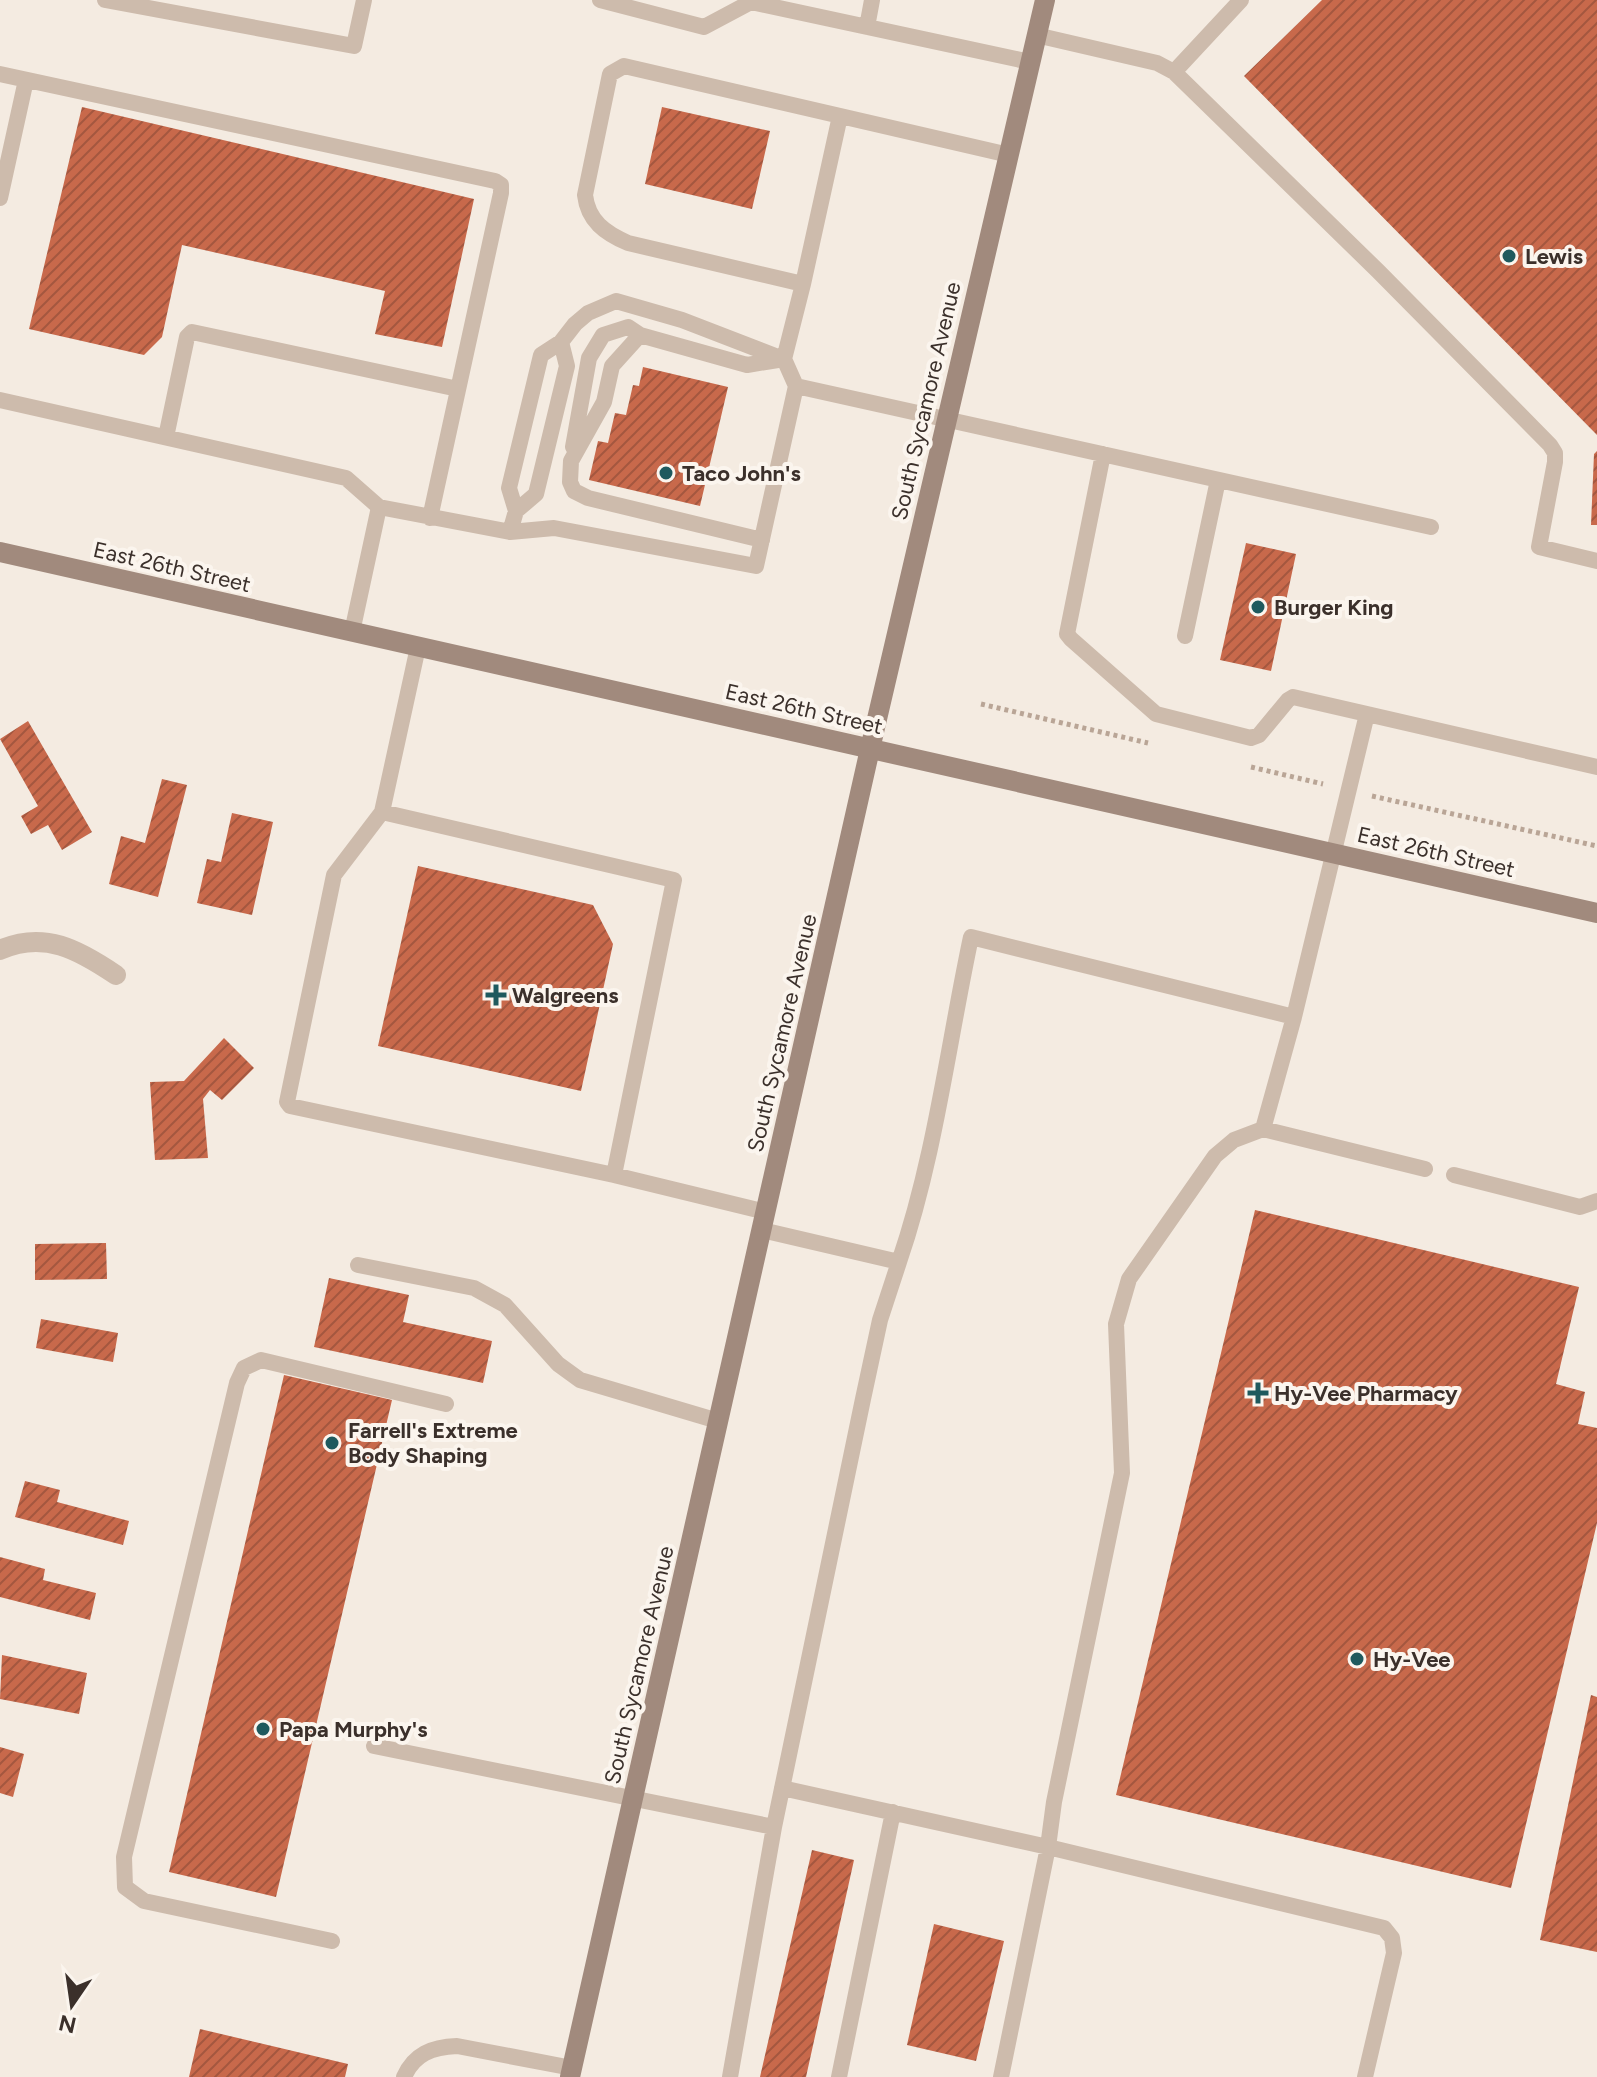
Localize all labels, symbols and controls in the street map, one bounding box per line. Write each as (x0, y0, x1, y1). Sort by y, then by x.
place label: Lewis (1525, 243, 1583, 270)
marker: Lewis (1500, 247, 1518, 265)
street label: South Sycamore Avenue (885, 279, 967, 523)
place label: Taco John's (682, 460, 801, 487)
marker: Taco John's (657, 464, 675, 482)
street label: East 26th Street (91, 536, 253, 598)
place label: Burger King (1274, 594, 1393, 621)
marker: Burger King (1249, 598, 1267, 616)
street label: East 26th Street (723, 678, 885, 740)
street label: East 26th Street (1355, 821, 1517, 883)
street label: South Sycamore Avenue (741, 911, 823, 1155)
place label: Walgreens (512, 982, 619, 1009)
marker: Walgreens (487, 986, 505, 1004)
place label: Hy-Vee Pharmacy (1274, 1380, 1458, 1407)
marker: Hy-Vee Pharmacy (1249, 1384, 1267, 1402)
place label: Farrell's Extreme Body Shaping (348, 1417, 518, 1469)
marker: Farrell's Extreme Body Shaping (323, 1434, 341, 1452)
street label: South Sycamore Avenue (598, 1543, 680, 1787)
place label: Hy-Vee (1373, 1646, 1451, 1673)
marker: Hy-Vee (1348, 1650, 1366, 1668)
place label: Papa Murphy's (279, 1716, 427, 1743)
marker: Papa Murphy's (254, 1720, 272, 1738)
north arrow (32, 1965, 112, 2045)
text: N (56, 2009, 79, 2039)

